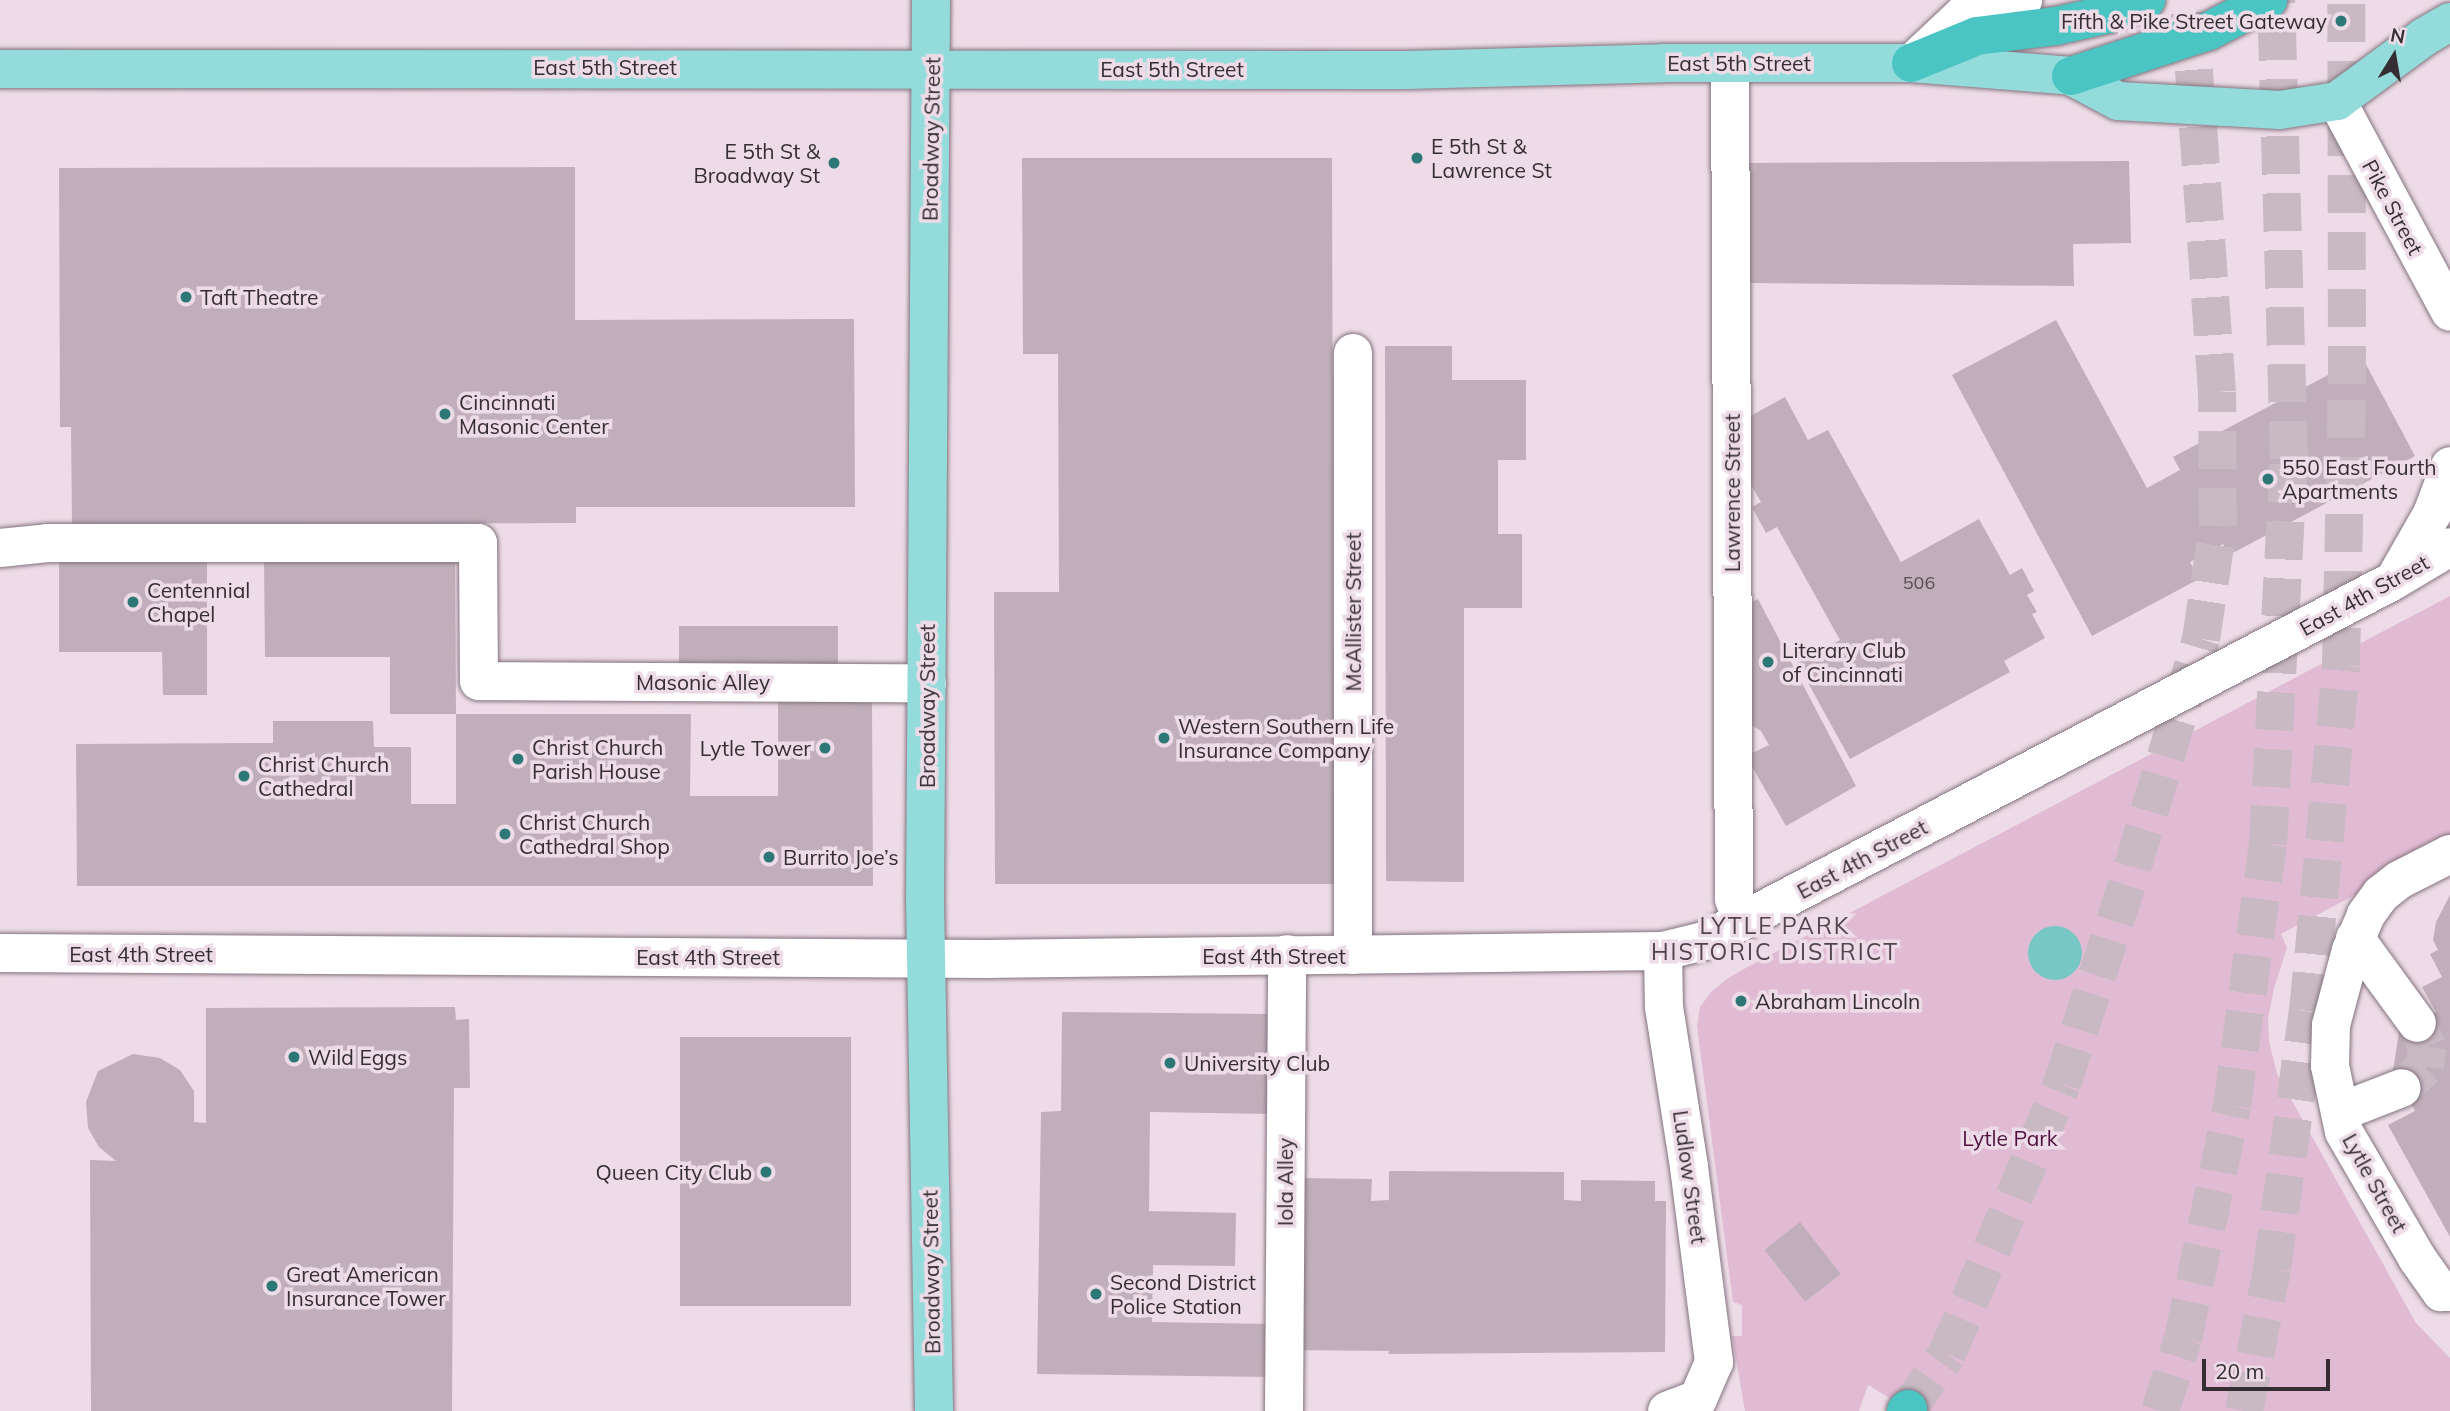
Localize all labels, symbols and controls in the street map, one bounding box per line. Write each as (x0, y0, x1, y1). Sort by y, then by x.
place label: Fifth & Pike Street Gateway (2061, 8, 2327, 34)
marker: Fifth & Pike Street Gateway (2333, 13, 2349, 29)
north arrow (2359, 21, 2429, 91)
text: N (2389, 22, 2407, 49)
street label: East 5th Street (1667, 50, 1811, 76)
street label: East 5th Street (533, 54, 677, 80)
street label: East 5th Street (1100, 56, 1244, 82)
street label: Broadway Street (917, 57, 945, 221)
place label: E 5th St & Lawrence St (1431, 133, 1552, 183)
place label: E 5th St & Broadway St (693, 138, 820, 188)
marker: E 5th St & Lawrence St (1409, 150, 1425, 166)
marker: E 5th St & Broadway St (826, 155, 842, 171)
street label: Pike Street (2357, 155, 2429, 259)
place label: Taft Theatre (200, 284, 318, 310)
marker: Taft Theatre (178, 289, 194, 305)
place label: Cincinnati Masonic Center (459, 389, 609, 439)
marker: Cincinnati Masonic Center (437, 406, 453, 422)
street label: Lawrence Street (1719, 414, 1745, 572)
place label: 550 East Fourth Apartments (2282, 454, 2437, 504)
marker: 550 East Fourth Apartments (2260, 471, 2276, 487)
street label: McAllister Street (1340, 533, 1366, 691)
street label: East 4th Street (2295, 549, 2433, 641)
house number: 506 (1903, 572, 1935, 594)
place label: Centennial Chapel (147, 577, 250, 627)
marker: Centennial Chapel (125, 594, 141, 610)
street label: Broadway Street (914, 624, 940, 788)
place label: Literary Club of Cincinnati (1782, 637, 1906, 687)
marker: Literary Club of Cincinnati (1760, 654, 1776, 670)
street label: Masonic Alley (636, 669, 770, 695)
place label: Western Southern Life Insurance Company (1178, 713, 1394, 763)
marker: Western Southern Life Insurance Company (1156, 730, 1172, 746)
place label: Christ Church Parish House (532, 734, 663, 784)
place label: Lytle Tower (700, 735, 811, 761)
marker: Lytle Tower (817, 740, 833, 756)
place label: Christ Church Cathedral (258, 751, 389, 801)
marker: Christ Church Parish House (510, 751, 526, 767)
marker: Christ Church Cathedral (236, 768, 252, 784)
place label: Christ Church Cathedral Shop (519, 809, 670, 859)
street label: East 4th Street (1793, 814, 1931, 904)
marker: Christ Church Cathedral Shop (497, 826, 513, 842)
place label: Burrito Joe’s (783, 844, 899, 870)
marker: Burrito Joe’s (761, 849, 777, 865)
district label: LYTLE PARK HISTORIC DISTRICT (1653, 912, 1897, 966)
street label: East 4th Street (69, 941, 213, 967)
street label: East 4th Street (1202, 943, 1346, 969)
street label: East 4th Street (636, 944, 780, 970)
place label: Abraham Lincoln (1755, 988, 1920, 1014)
marker: Abraham Lincoln (1733, 993, 1749, 1009)
place label: Wild Eggs (308, 1044, 407, 1070)
marker: Wild Eggs (286, 1049, 302, 1065)
place label: University Club (1184, 1050, 1330, 1076)
marker: University Club (1162, 1055, 1178, 1071)
street label: Ludlow Street (1668, 1109, 1712, 1245)
park label: Lytle Park (1962, 1125, 2058, 1151)
street label: Lytle Street (2338, 1129, 2412, 1237)
street label: Iola Alley (1272, 1138, 1298, 1226)
place label: Queen City Club (595, 1159, 752, 1185)
marker: Queen City Club (758, 1164, 774, 1180)
street label: Broadway Street (917, 1190, 945, 1354)
place label: Great American Insurance Tower (286, 1261, 446, 1311)
place label: Second District Police Station (1110, 1269, 1256, 1319)
marker: Great American Insurance Tower (264, 1278, 280, 1294)
marker: Second District Police Station (1088, 1286, 1104, 1302)
scale bar (2205, 1344, 2333, 1388)
text: 20 m (2215, 1358, 2264, 1384)

